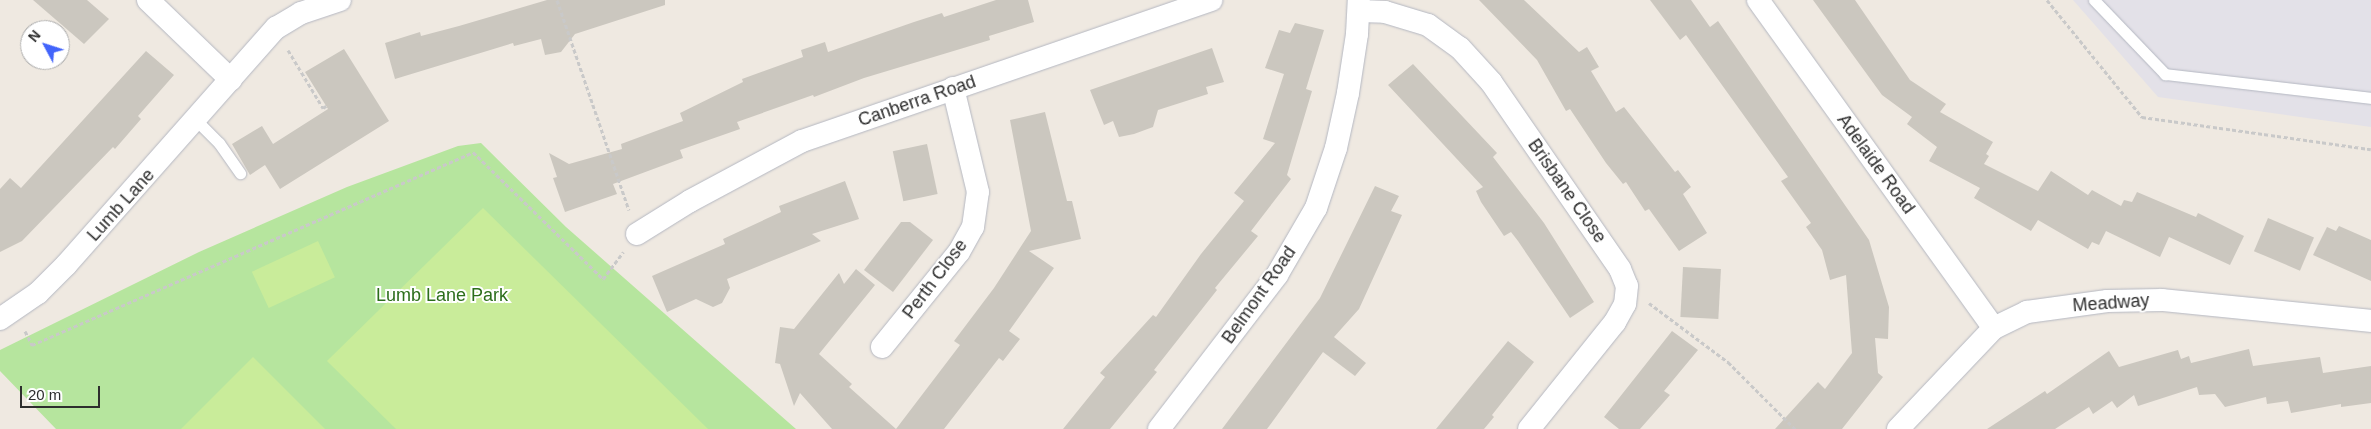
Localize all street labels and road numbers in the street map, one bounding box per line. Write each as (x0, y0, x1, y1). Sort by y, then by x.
street label: Canberra Road (855, 71, 979, 131)
street label: Adelaide Road (1833, 110, 1919, 218)
street label: Brisbane Close (1523, 135, 1611, 247)
street label: Lumb Lane (83, 164, 159, 246)
street label: Perth Close (898, 235, 972, 323)
street label: Belmont Road (1217, 242, 1301, 348)
street label: Meadway (2072, 290, 2150, 316)

